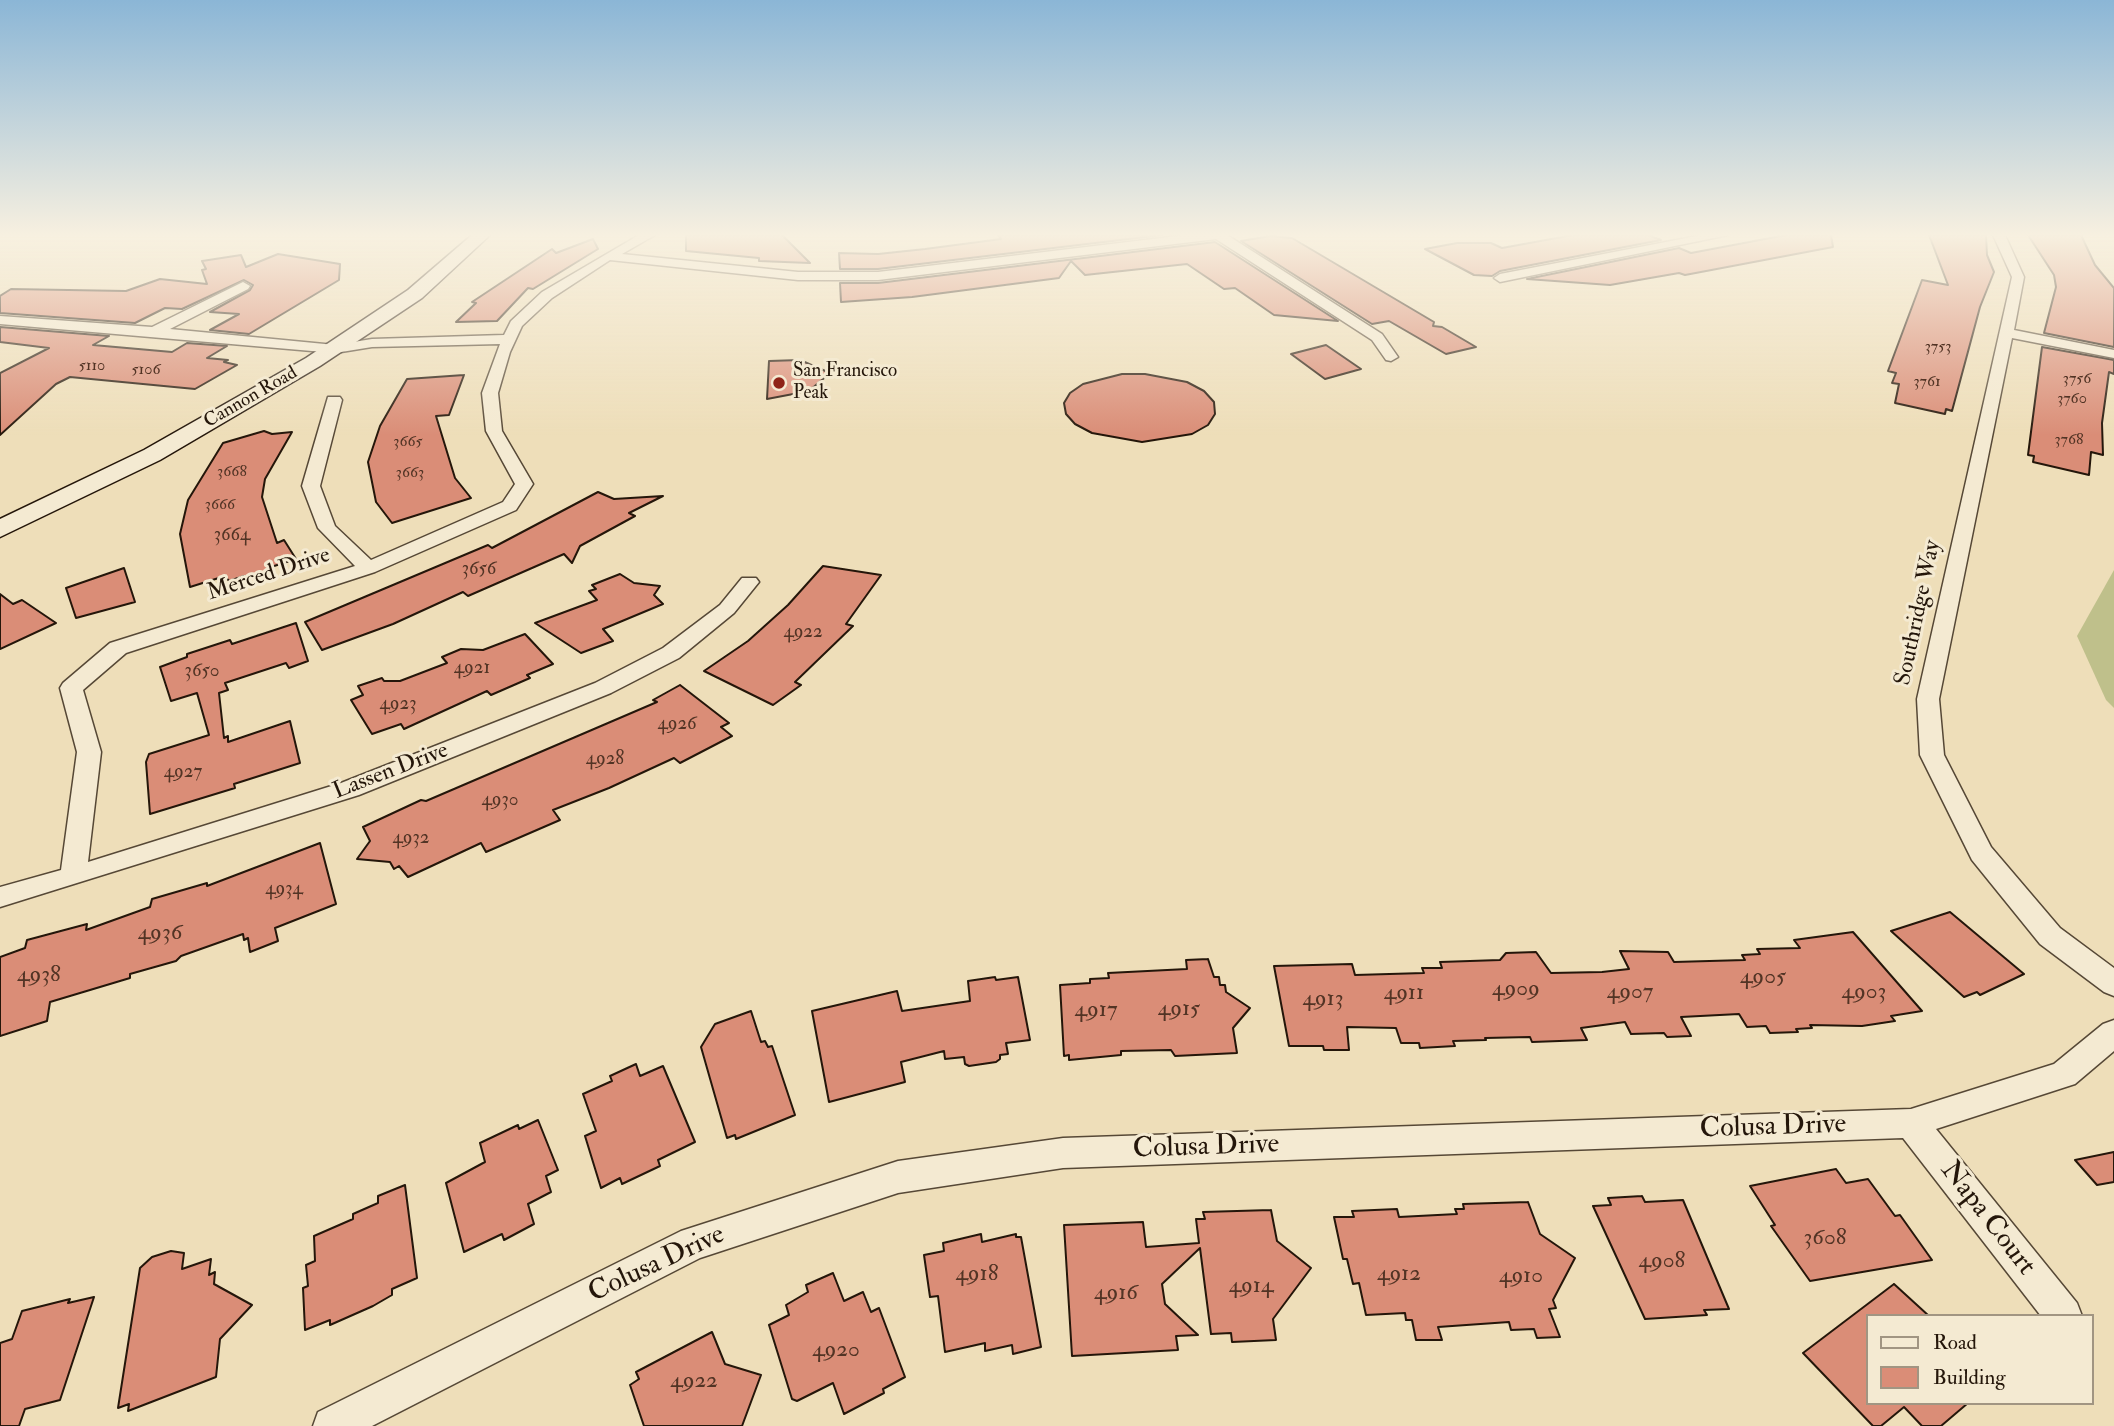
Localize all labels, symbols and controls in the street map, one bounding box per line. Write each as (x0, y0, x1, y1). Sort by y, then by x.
house number: 3753 (1925, 338, 1951, 358)
house number: 5110 (79, 357, 105, 377)
house number: 5106 (132, 361, 160, 381)
place label: San Francisco Peak (793, 361, 897, 405)
street label: Cannon Road (200, 362, 302, 434)
house number: 3756 (2063, 370, 2091, 390)
house number: 3761 (1913, 373, 1941, 393)
marker: San Francisco Peak (771, 375, 787, 391)
house number: 3760 (2057, 390, 2087, 410)
house number: 3768 (2054, 431, 2084, 451)
house number: 3665 (393, 433, 423, 453)
house number: 3668 (217, 463, 247, 483)
house number: 3663 (396, 464, 424, 484)
house number: 3666 (205, 496, 235, 516)
house number: 3664 (214, 525, 250, 547)
street label: Southridge Way (1890, 538, 1948, 688)
street label: Merced Drive (204, 542, 334, 608)
house number: 3656 (462, 559, 496, 581)
house number: 4922 (783, 622, 823, 644)
house number: 4921 (454, 658, 490, 680)
house number: 3650 (185, 661, 219, 683)
house number: 4923 (380, 694, 416, 716)
house number: 4926 (657, 714, 697, 736)
street label: Lassen Drive (330, 737, 452, 807)
house number: 4928 (586, 749, 624, 771)
house number: 4927 (164, 762, 202, 784)
house number: 4930 (481, 790, 519, 812)
house number: 4932 (393, 828, 429, 850)
house number: 4934 (265, 879, 303, 901)
house number: 4936 (138, 920, 182, 948)
house number: 4938 (17, 962, 61, 990)
house number: 4905 (1740, 964, 1786, 992)
house number: 4909 (1492, 976, 1540, 1004)
house number: 4907 (1607, 979, 1653, 1007)
house number: 4903 (1842, 979, 1886, 1007)
house number: 4911 (1384, 980, 1424, 1008)
house number: 4913 (1302, 986, 1344, 1014)
house number: 4915 (1158, 996, 1200, 1024)
house number: 4917 (1075, 997, 1117, 1025)
street label: Colusa Drive (1699, 1109, 1847, 1147)
street label: Colusa Drive (1132, 1129, 1280, 1167)
street label: Napa Court (1932, 1155, 2042, 1283)
street label: Colusa Drive (584, 1219, 730, 1311)
house number: 3608 (1803, 1225, 1847, 1253)
house number: 4908 (1639, 1248, 1685, 1276)
house number: 4918 (955, 1261, 999, 1289)
house number: 4912 (1377, 1261, 1421, 1289)
house number: 4910 (1499, 1263, 1543, 1291)
house number: 4914 (1229, 1273, 1273, 1301)
house number: 4916 (1094, 1280, 1138, 1308)
legend (1866, 1314, 2093, 1405)
text: Road (1933, 1329, 1977, 1356)
house number: 4920 (812, 1337, 860, 1365)
text: Building (1933, 1364, 2006, 1391)
house number: 4922 (670, 1368, 718, 1396)

